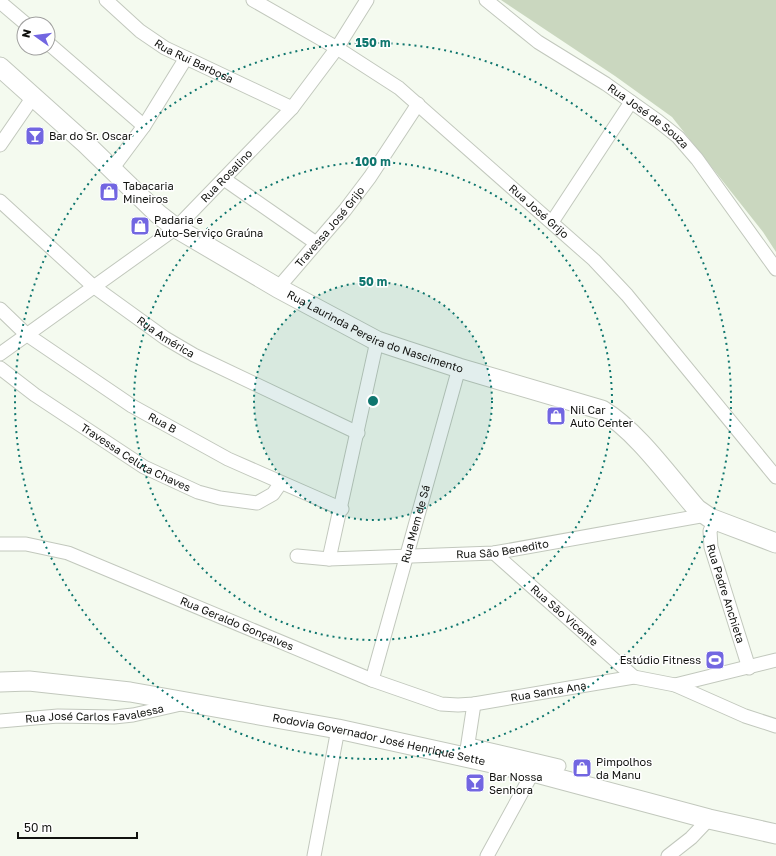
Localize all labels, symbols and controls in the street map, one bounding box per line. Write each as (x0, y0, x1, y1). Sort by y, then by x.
north arrow (16, 16, 56, 56)
text: N (18, 28, 33, 39)
text: 150 m (356, 35, 390, 50)
street label: Rua Rui Barbosa (152, 36, 236, 85)
street label: Rua José de Souza (606, 81, 692, 151)
bar icon: Bar do Sr. Oscar (24, 125, 46, 147)
place label: Bar do Sr. Oscar (49, 129, 133, 142)
street label: Rua Rosalino (197, 146, 255, 205)
text: 100 m (355, 154, 391, 169)
place label: Tabacaria Mineiros (123, 179, 174, 205)
shop icon: Tabacaria Mineiros (98, 181, 120, 203)
street label: Rua José Grijo (507, 181, 572, 241)
street label: Travessa José Grijo (292, 183, 367, 270)
place label: Padaria e Auto-Serviço Graúna (154, 213, 263, 239)
shop icon: Padaria e Auto-Serviço Graúna (129, 215, 151, 237)
text: 50 m (359, 274, 387, 289)
street label: Rua Laurinda Pereira do Nascimento (285, 287, 465, 375)
street label: Rua América (135, 313, 197, 360)
centre of rings (366, 394, 380, 408)
place label: Nil Car Auto Center (570, 403, 634, 429)
shop icon: Nil Car Auto Center (545, 405, 567, 427)
street label: Rua B (146, 409, 179, 435)
street label: Travessa Celuta Chaves (79, 420, 193, 494)
street label: Rua Mem de Sá (398, 483, 432, 564)
street label: Rua São Benedito (456, 536, 550, 560)
street label: Rua Padre Anchieta (704, 542, 748, 645)
street label: Rua São Vicente (528, 582, 601, 648)
street label: Rua Geraldo Gonçalves (178, 594, 296, 653)
sports icon: Estúdio Fitness (704, 649, 726, 671)
place label: Estúdio Fitness (620, 653, 701, 666)
street label: Rua Santa Ana (510, 678, 587, 704)
street label: Rua José Carlos Favalessa (25, 701, 165, 725)
street label: Rodovia Governador José Henrique Sette (272, 710, 487, 767)
place label: Pimpolhos da Manu (596, 755, 652, 781)
shop icon: Pimpolhos da Manu (571, 757, 593, 779)
place label: Bar Nossa Senhora (489, 770, 542, 796)
bar icon: Bar Nossa Senhora (464, 772, 486, 794)
scale bar (18, 814, 137, 840)
text: 50 m (24, 820, 52, 835)

